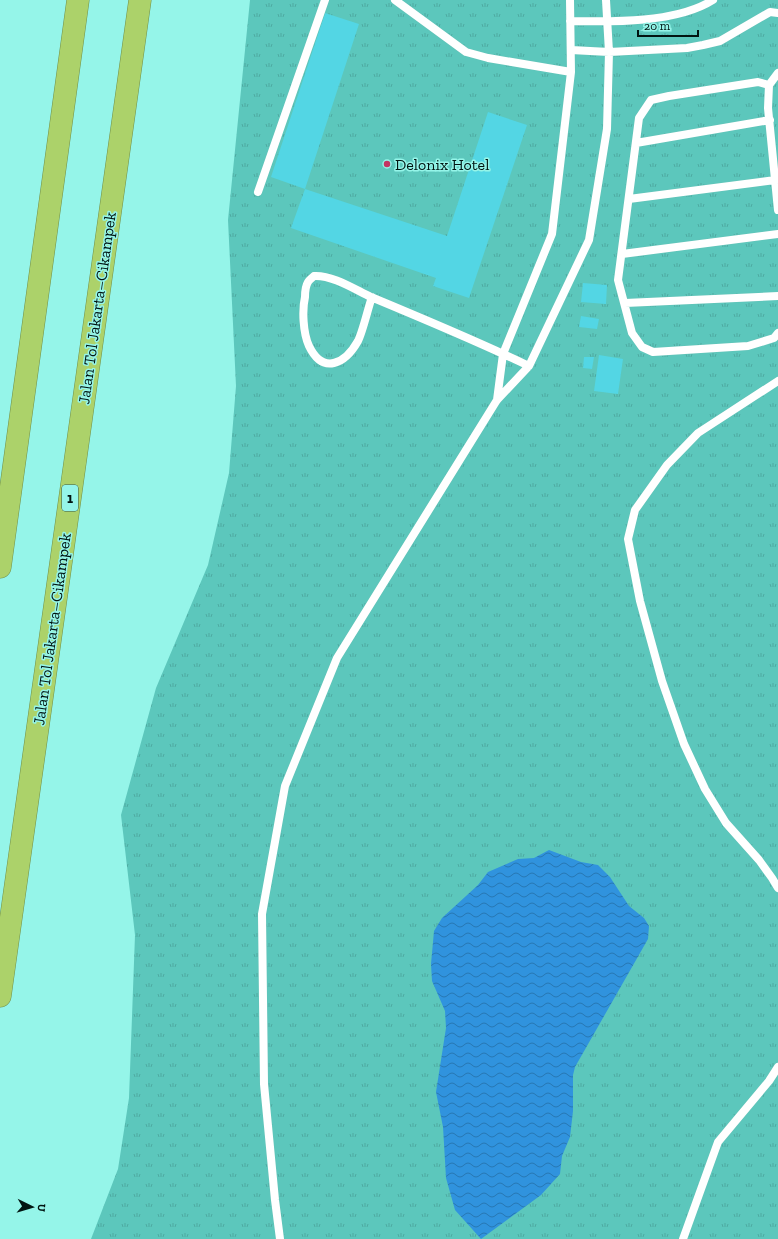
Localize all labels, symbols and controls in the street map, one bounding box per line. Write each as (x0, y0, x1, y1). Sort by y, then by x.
scale bar (638, 12, 698, 38)
text: 20 m (644, 19, 671, 33)
place label: Delonix Hotel (395, 155, 489, 174)
marker: Delonix Hotel (382, 159, 392, 169)
street label: Jalan Tol Jakarta–Cikampek (74, 210, 120, 405)
road number: 1 (62, 485, 78, 511)
street label: Jalan Tol Jakarta–Cikampek (29, 531, 75, 726)
north arrow (12, 1187, 52, 1227)
text: U (35, 1203, 48, 1212)

